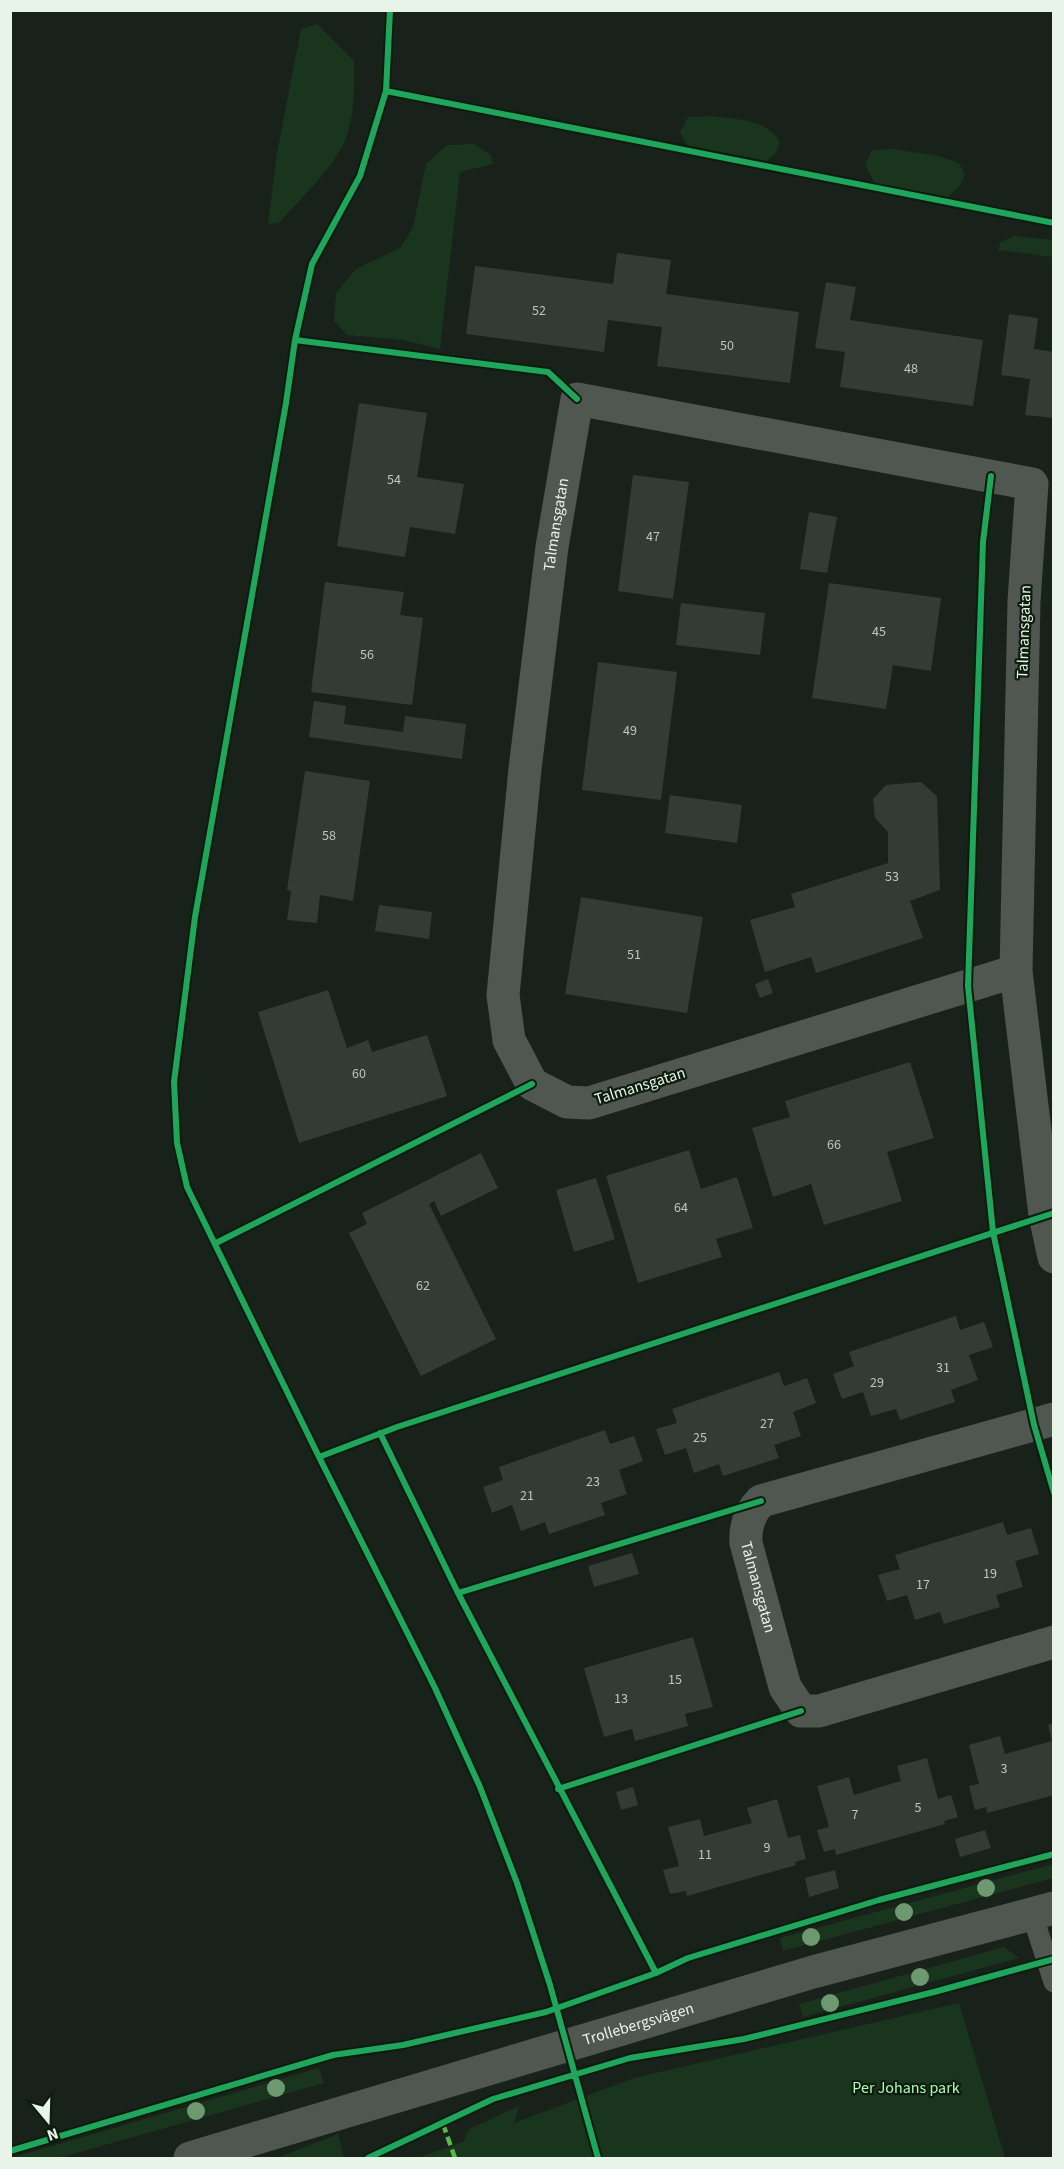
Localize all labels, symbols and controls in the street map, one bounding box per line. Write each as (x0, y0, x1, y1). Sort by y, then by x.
house number: 52 (532, 301, 546, 321)
house number: 50 (720, 336, 734, 356)
house number: 48 (904, 359, 918, 379)
house number: 54 (387, 470, 401, 490)
street label: Talmansgatan (538, 476, 574, 572)
house number: 47 (646, 527, 660, 547)
street label: Talmansgatan (1011, 585, 1037, 679)
house number: 45 (872, 622, 886, 642)
house number: 56 (360, 645, 374, 665)
house number: 49 (623, 721, 637, 741)
house number: 58 (322, 826, 336, 846)
house number: 53 (885, 867, 899, 887)
house number: 51 (627, 945, 641, 965)
street label: Talmansgatan (592, 1062, 688, 1110)
house number: 60 (352, 1064, 366, 1084)
house number: 66 (827, 1135, 841, 1155)
house number: 64 (674, 1198, 688, 1218)
house number: 62 (416, 1276, 430, 1296)
house number: 31 (936, 1358, 950, 1378)
house number: 29 (870, 1373, 884, 1393)
house number: 27 (760, 1414, 774, 1434)
house number: 25 (693, 1428, 707, 1448)
house number: 23 (586, 1472, 600, 1492)
house number: 21 (520, 1486, 534, 1506)
street label: Talmansgatan (735, 1539, 781, 1635)
house number: 19 (983, 1564, 997, 1584)
house number: 17 (916, 1575, 930, 1595)
house number: 15 (668, 1670, 682, 1690)
house number: 13 (614, 1689, 628, 1709)
house number: 3 (1001, 1759, 1008, 1779)
house number: 5 (915, 1798, 922, 1818)
house number: 7 (852, 1805, 859, 1825)
house number: 9 (764, 1838, 771, 1858)
house number: 11 (698, 1845, 712, 1865)
street label: Trollebergsvägen (580, 1997, 697, 2051)
park label: Per Johans park (852, 2077, 960, 2099)
north arrow (18, 2091, 78, 2151)
text: N (44, 2122, 61, 2146)

